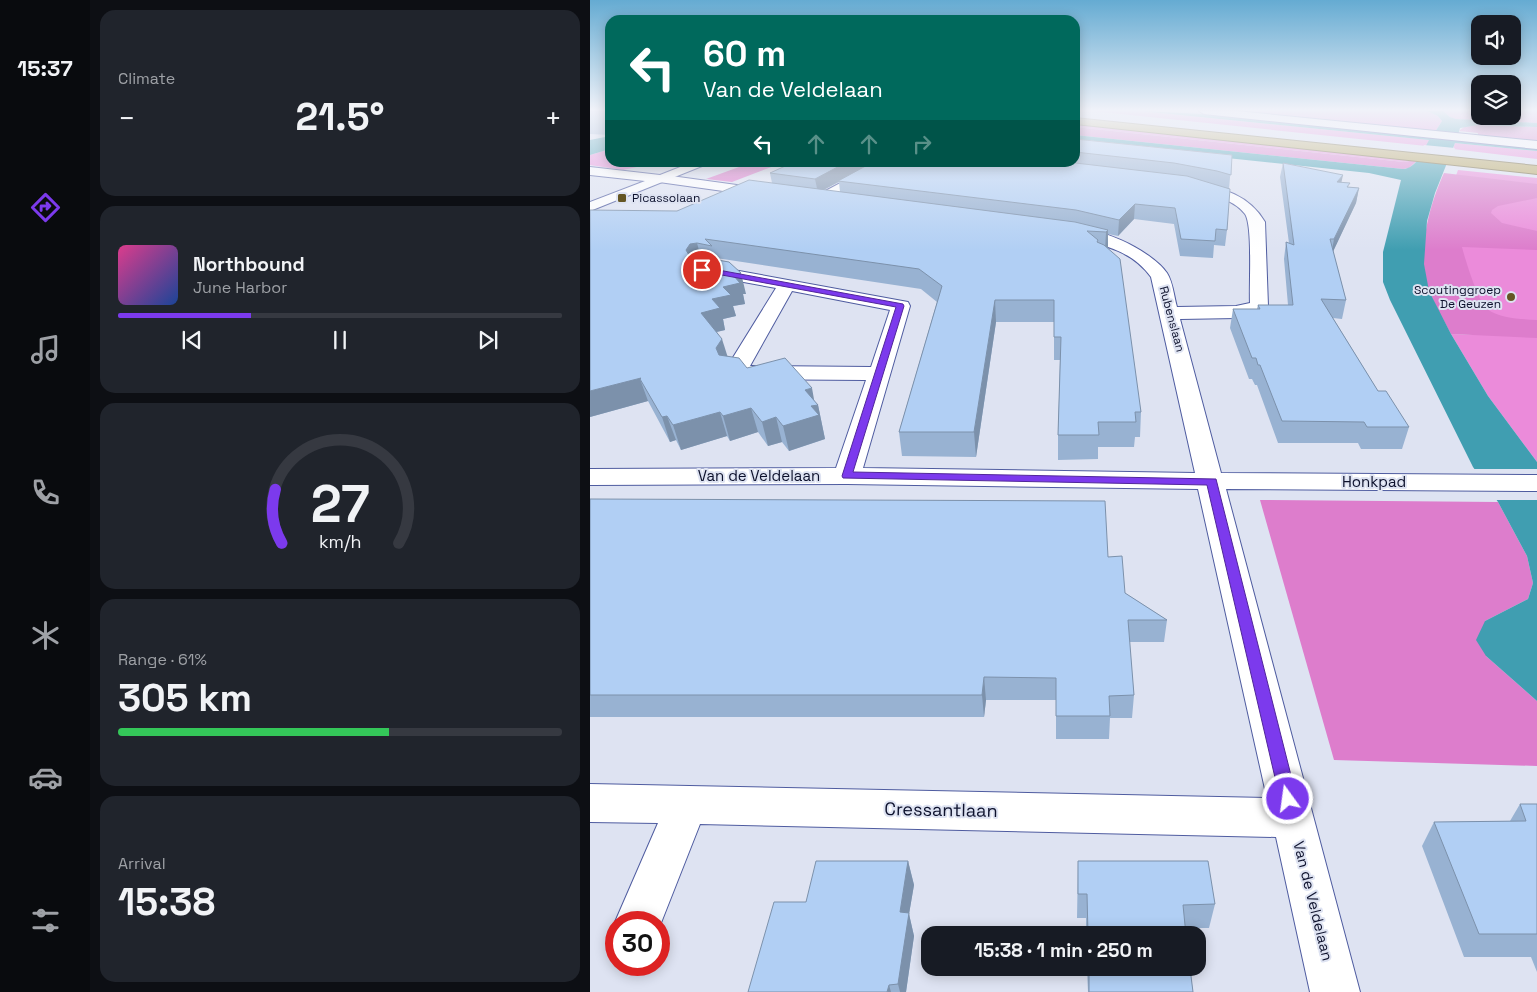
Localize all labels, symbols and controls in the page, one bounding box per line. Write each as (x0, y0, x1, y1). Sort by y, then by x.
map controls (1471, 15, 1521, 125)
button: sound (1471, 15, 1521, 65)
text: 60 m (703, 32, 786, 76)
icon: left (620, 35, 685, 100)
text: 15:37 (17, 54, 73, 82)
text: Climate (118, 68, 175, 89)
text: Van de Veldelaan (703, 75, 883, 103)
button: layers (1471, 75, 1521, 125)
text: 21.5° (296, 93, 384, 141)
text: − (118, 100, 135, 136)
text: + (545, 100, 562, 136)
icon: left (749, 130, 777, 158)
icon: ahead (802, 130, 830, 158)
icon: ahead (855, 130, 883, 158)
icon: right (908, 130, 936, 158)
icon: directions (28, 190, 63, 225)
place label: Picassolaan (632, 190, 700, 206)
marker: Picassolaan (616, 192, 628, 204)
pin (681, 249, 723, 291)
text: Northbound (193, 252, 305, 277)
icon: arrive (688, 256, 716, 284)
text: June Harbor (193, 277, 287, 298)
place label: Scoutinggroep De Geuzen (1414, 282, 1501, 312)
street label: Rubenslaan (1156, 284, 1188, 354)
marker: Scoutinggroep De Geuzen (1505, 291, 1517, 303)
icon: previous (178, 326, 206, 354)
icon: pause (326, 326, 354, 354)
icon: next (474, 326, 502, 354)
icon: music (28, 332, 63, 367)
street label: Van de Veldelaan (698, 466, 820, 485)
text: 27 (310, 471, 370, 537)
street label: Honkpad (1342, 472, 1406, 491)
icon: phone (28, 475, 63, 510)
text: km/h (319, 530, 361, 553)
icon: climate (28, 618, 63, 653)
text: Range · 61% (118, 649, 207, 670)
text: 305 km (118, 674, 252, 722)
icon: car (28, 760, 63, 795)
position arrow (1261, 772, 1313, 824)
street label: Cressantlaan (884, 797, 998, 822)
street label: Van de Veldelaan (1289, 839, 1338, 963)
text: Arrival (118, 853, 166, 874)
text: 15:38 (118, 878, 215, 926)
icon: filters (28, 903, 63, 938)
speed limit sign: 30 (605, 911, 670, 976)
text: 15:38 · 1 min · 250 m (974, 938, 1153, 963)

